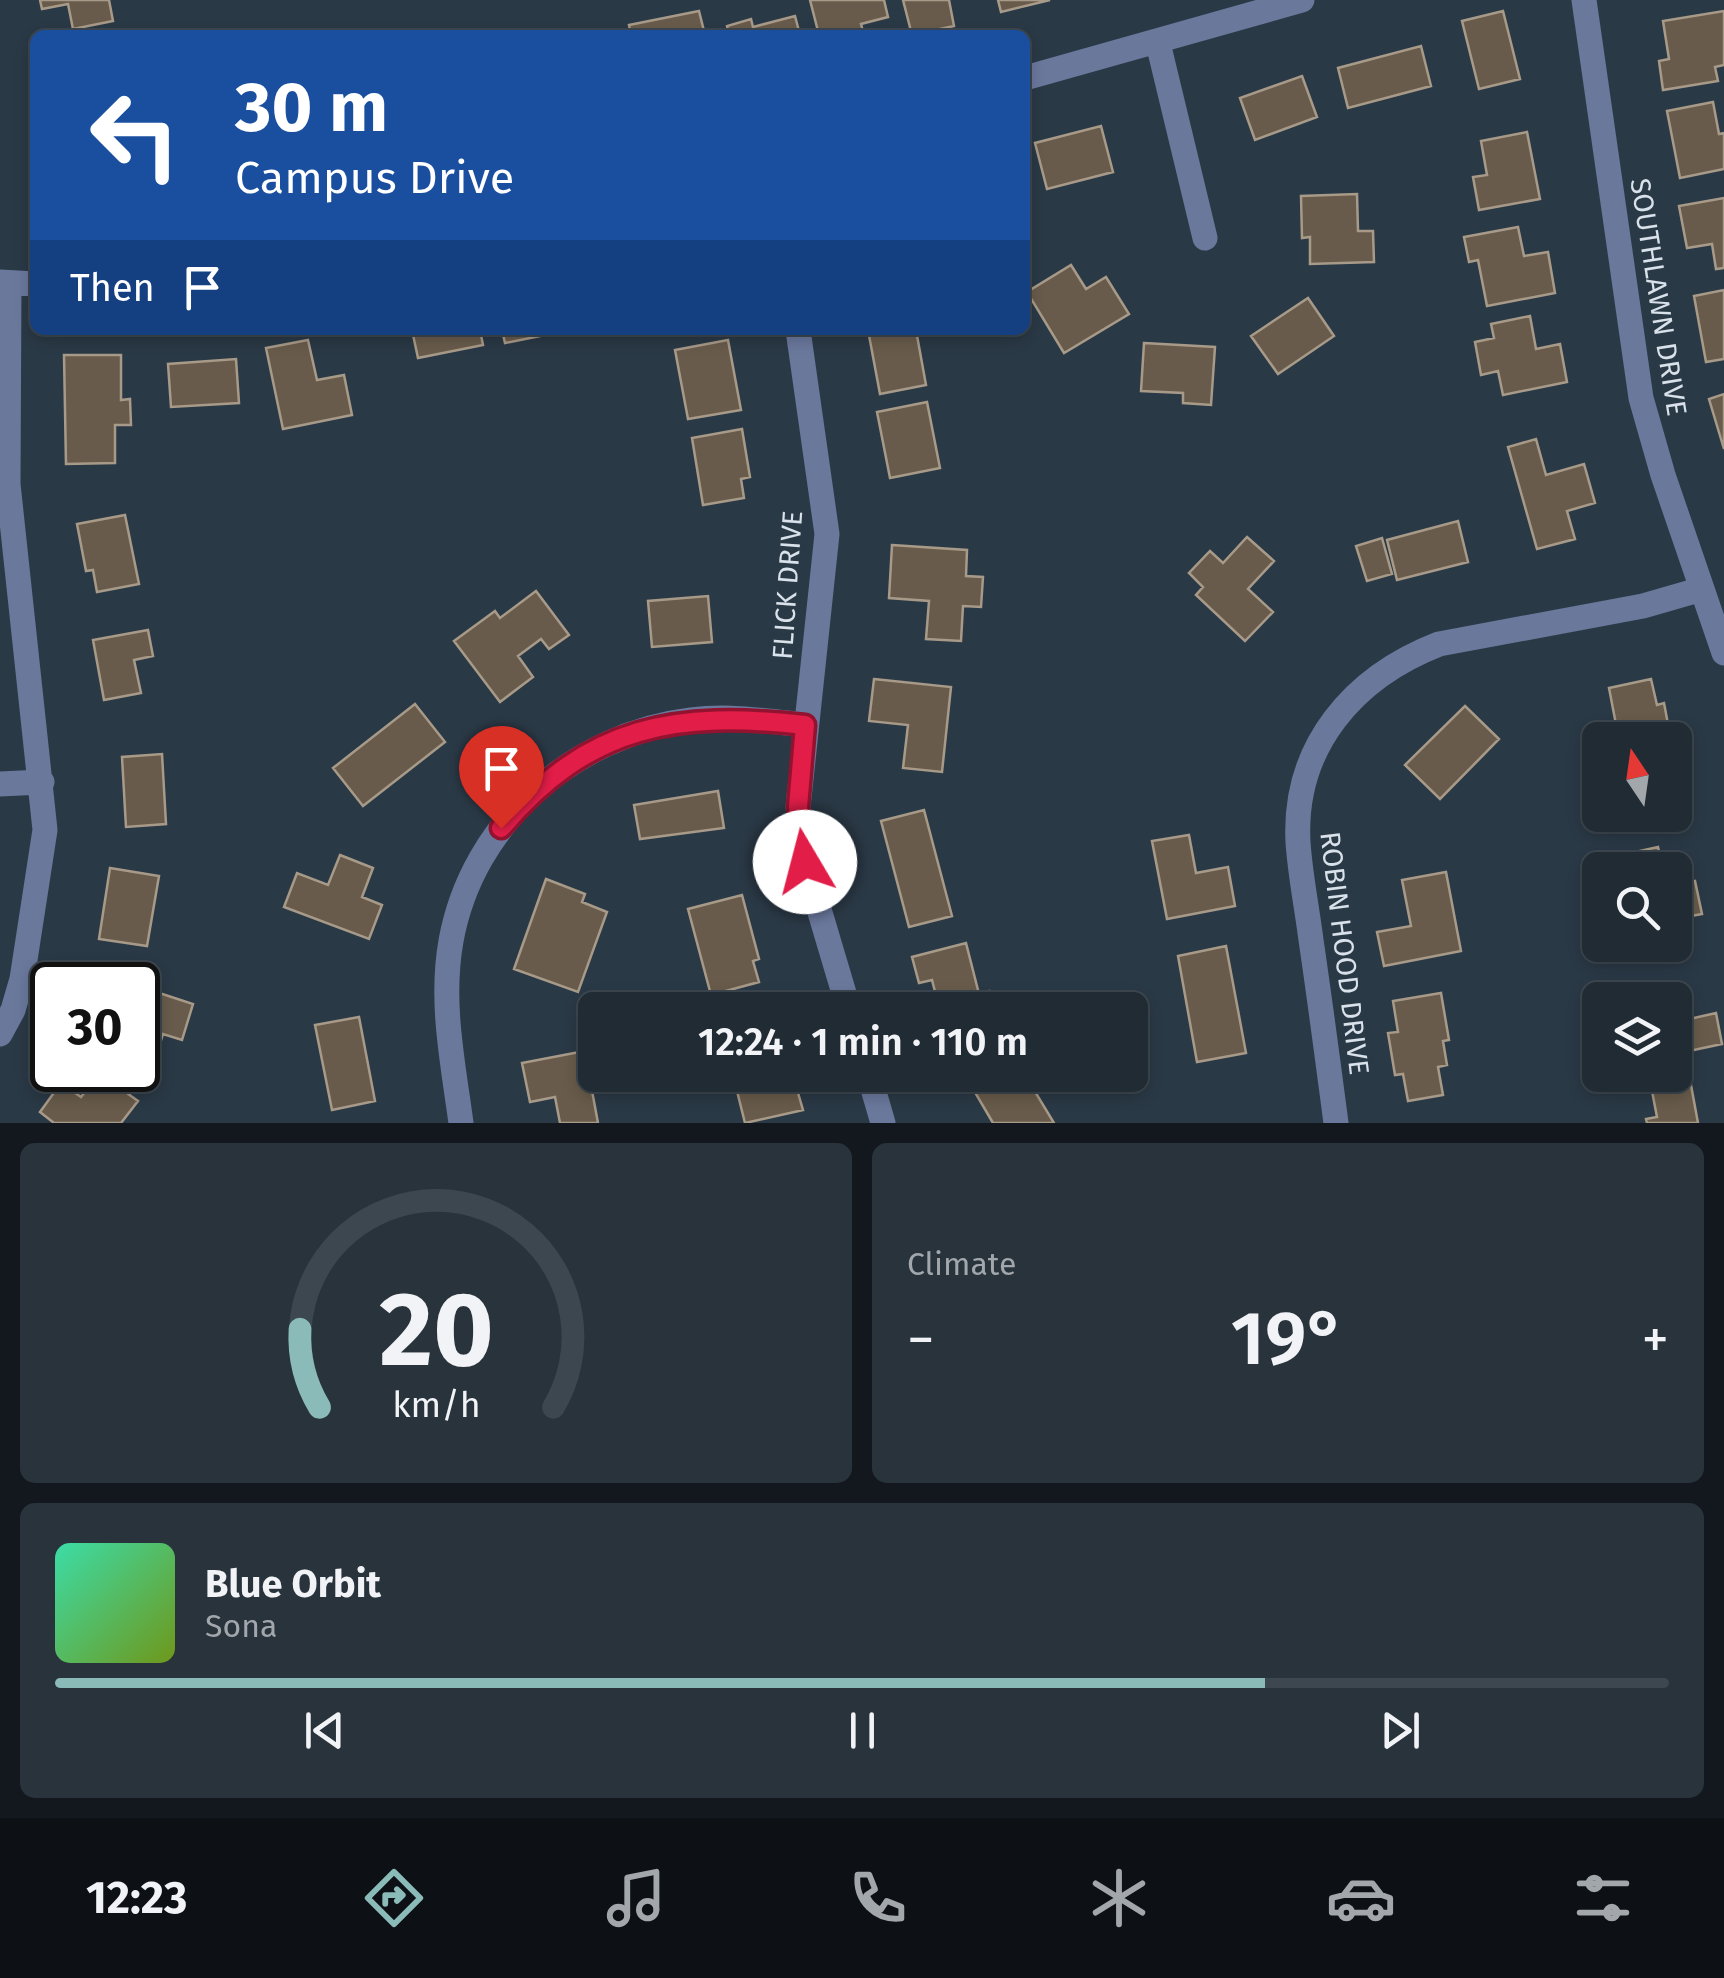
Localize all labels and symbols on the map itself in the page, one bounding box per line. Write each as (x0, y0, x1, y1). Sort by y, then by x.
street label: SOUTHLAWN DRIVE (1623, 176, 1694, 418)
street label: FLICK DRIVE (766, 509, 809, 661)
north arrow (1582, 722, 1692, 832)
pin (459, 726, 544, 829)
position arrow (753, 810, 857, 914)
street label: ROBIN HOOD DRIVE (1313, 830, 1376, 1077)
speed limit sign: 30 (30, 962, 160, 1092)

